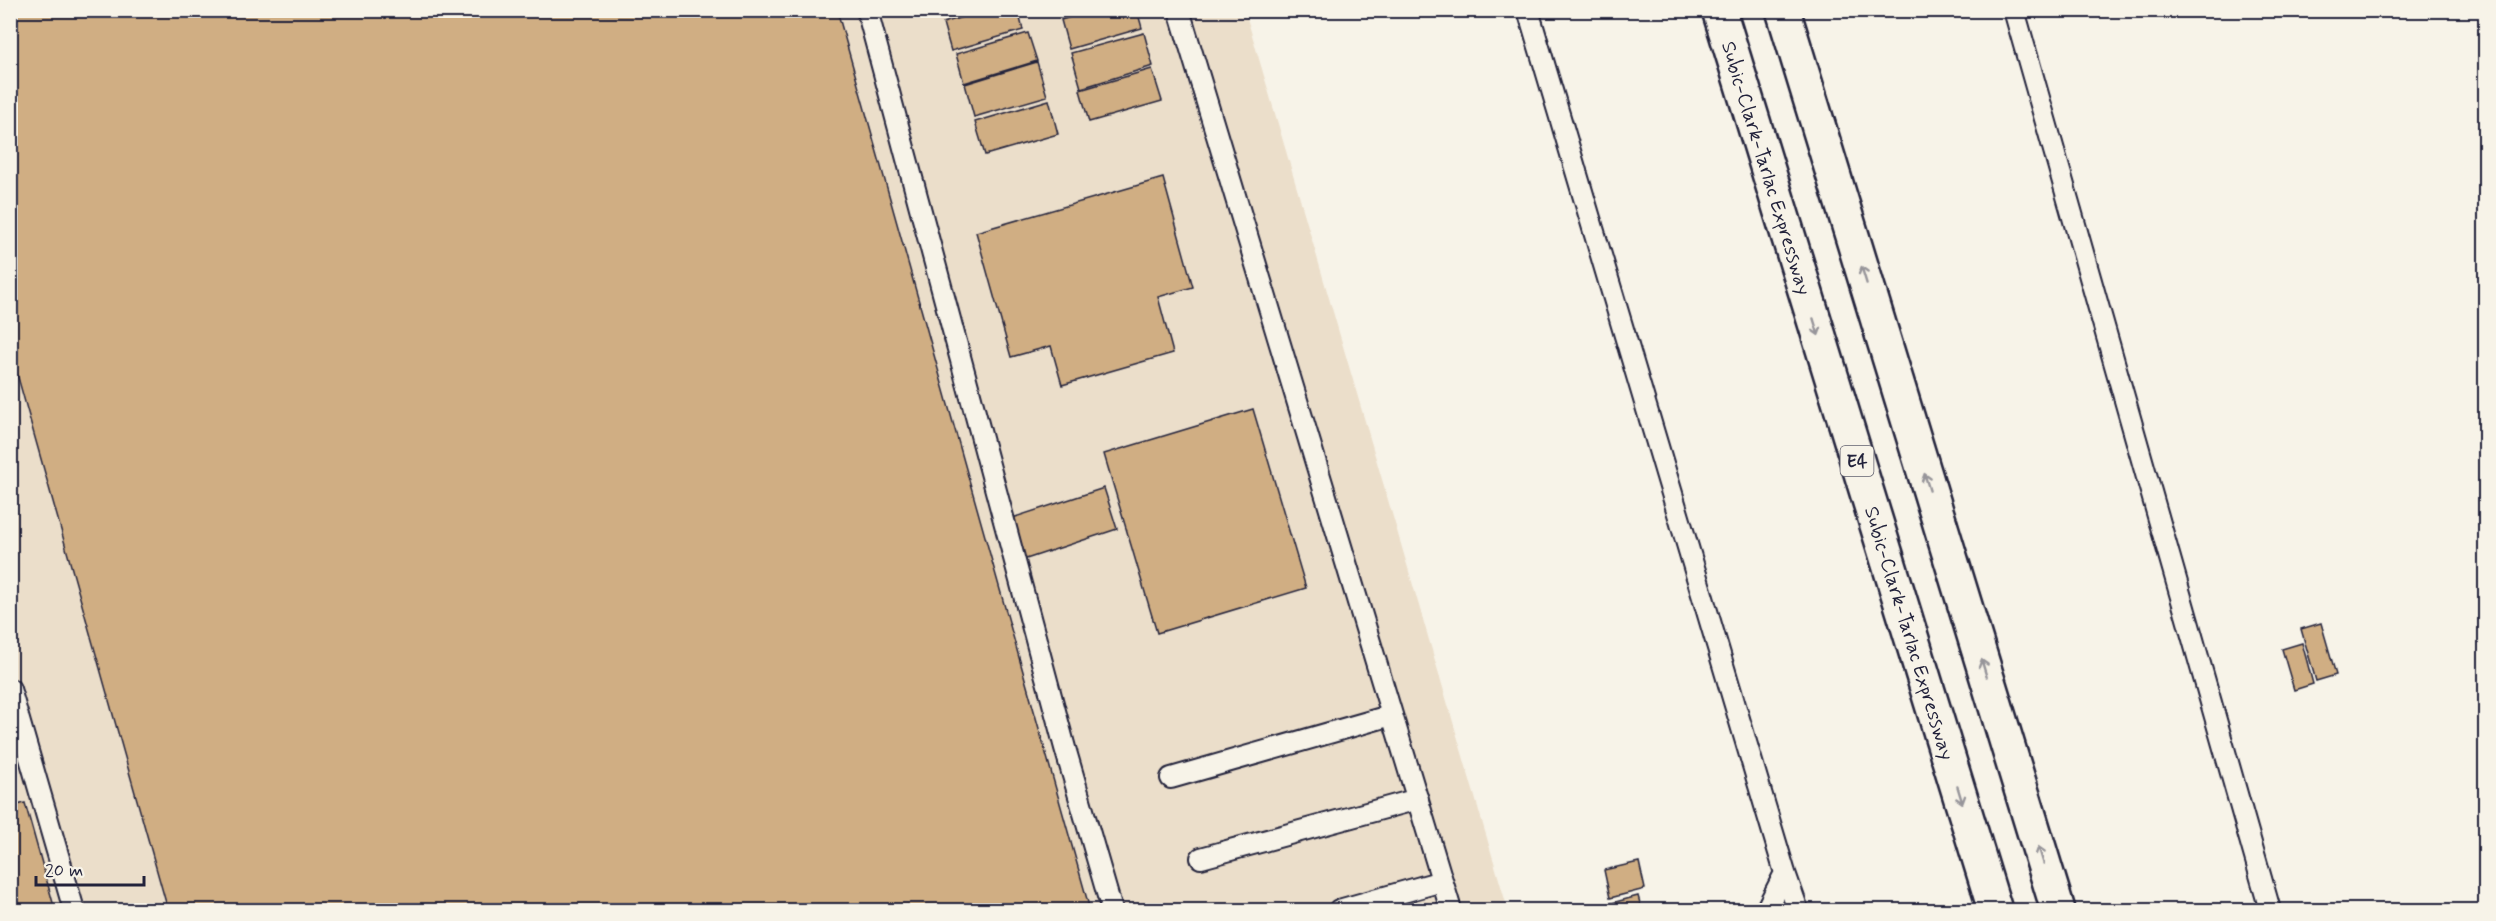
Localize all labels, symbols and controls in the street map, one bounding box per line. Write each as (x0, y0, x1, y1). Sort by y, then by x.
street label: Subic-Clark-Tarlac Expressway (1714, 38, 1817, 299)
one-way arrow (1857, 266, 1868, 285)
one-way arrow (1811, 318, 1822, 337)
road number: E4 (1840, 446, 1874, 476)
one-way arrow (1921, 473, 1932, 492)
street label: Subic-Clark-Tarlac Expressway (1857, 503, 1960, 764)
one-way arrow (1977, 659, 1988, 678)
one-way arrow (1955, 785, 1966, 804)
one-way arrow (2034, 846, 2045, 865)
scale bar (36, 849, 144, 887)
text: 20 m (45, 859, 83, 883)

